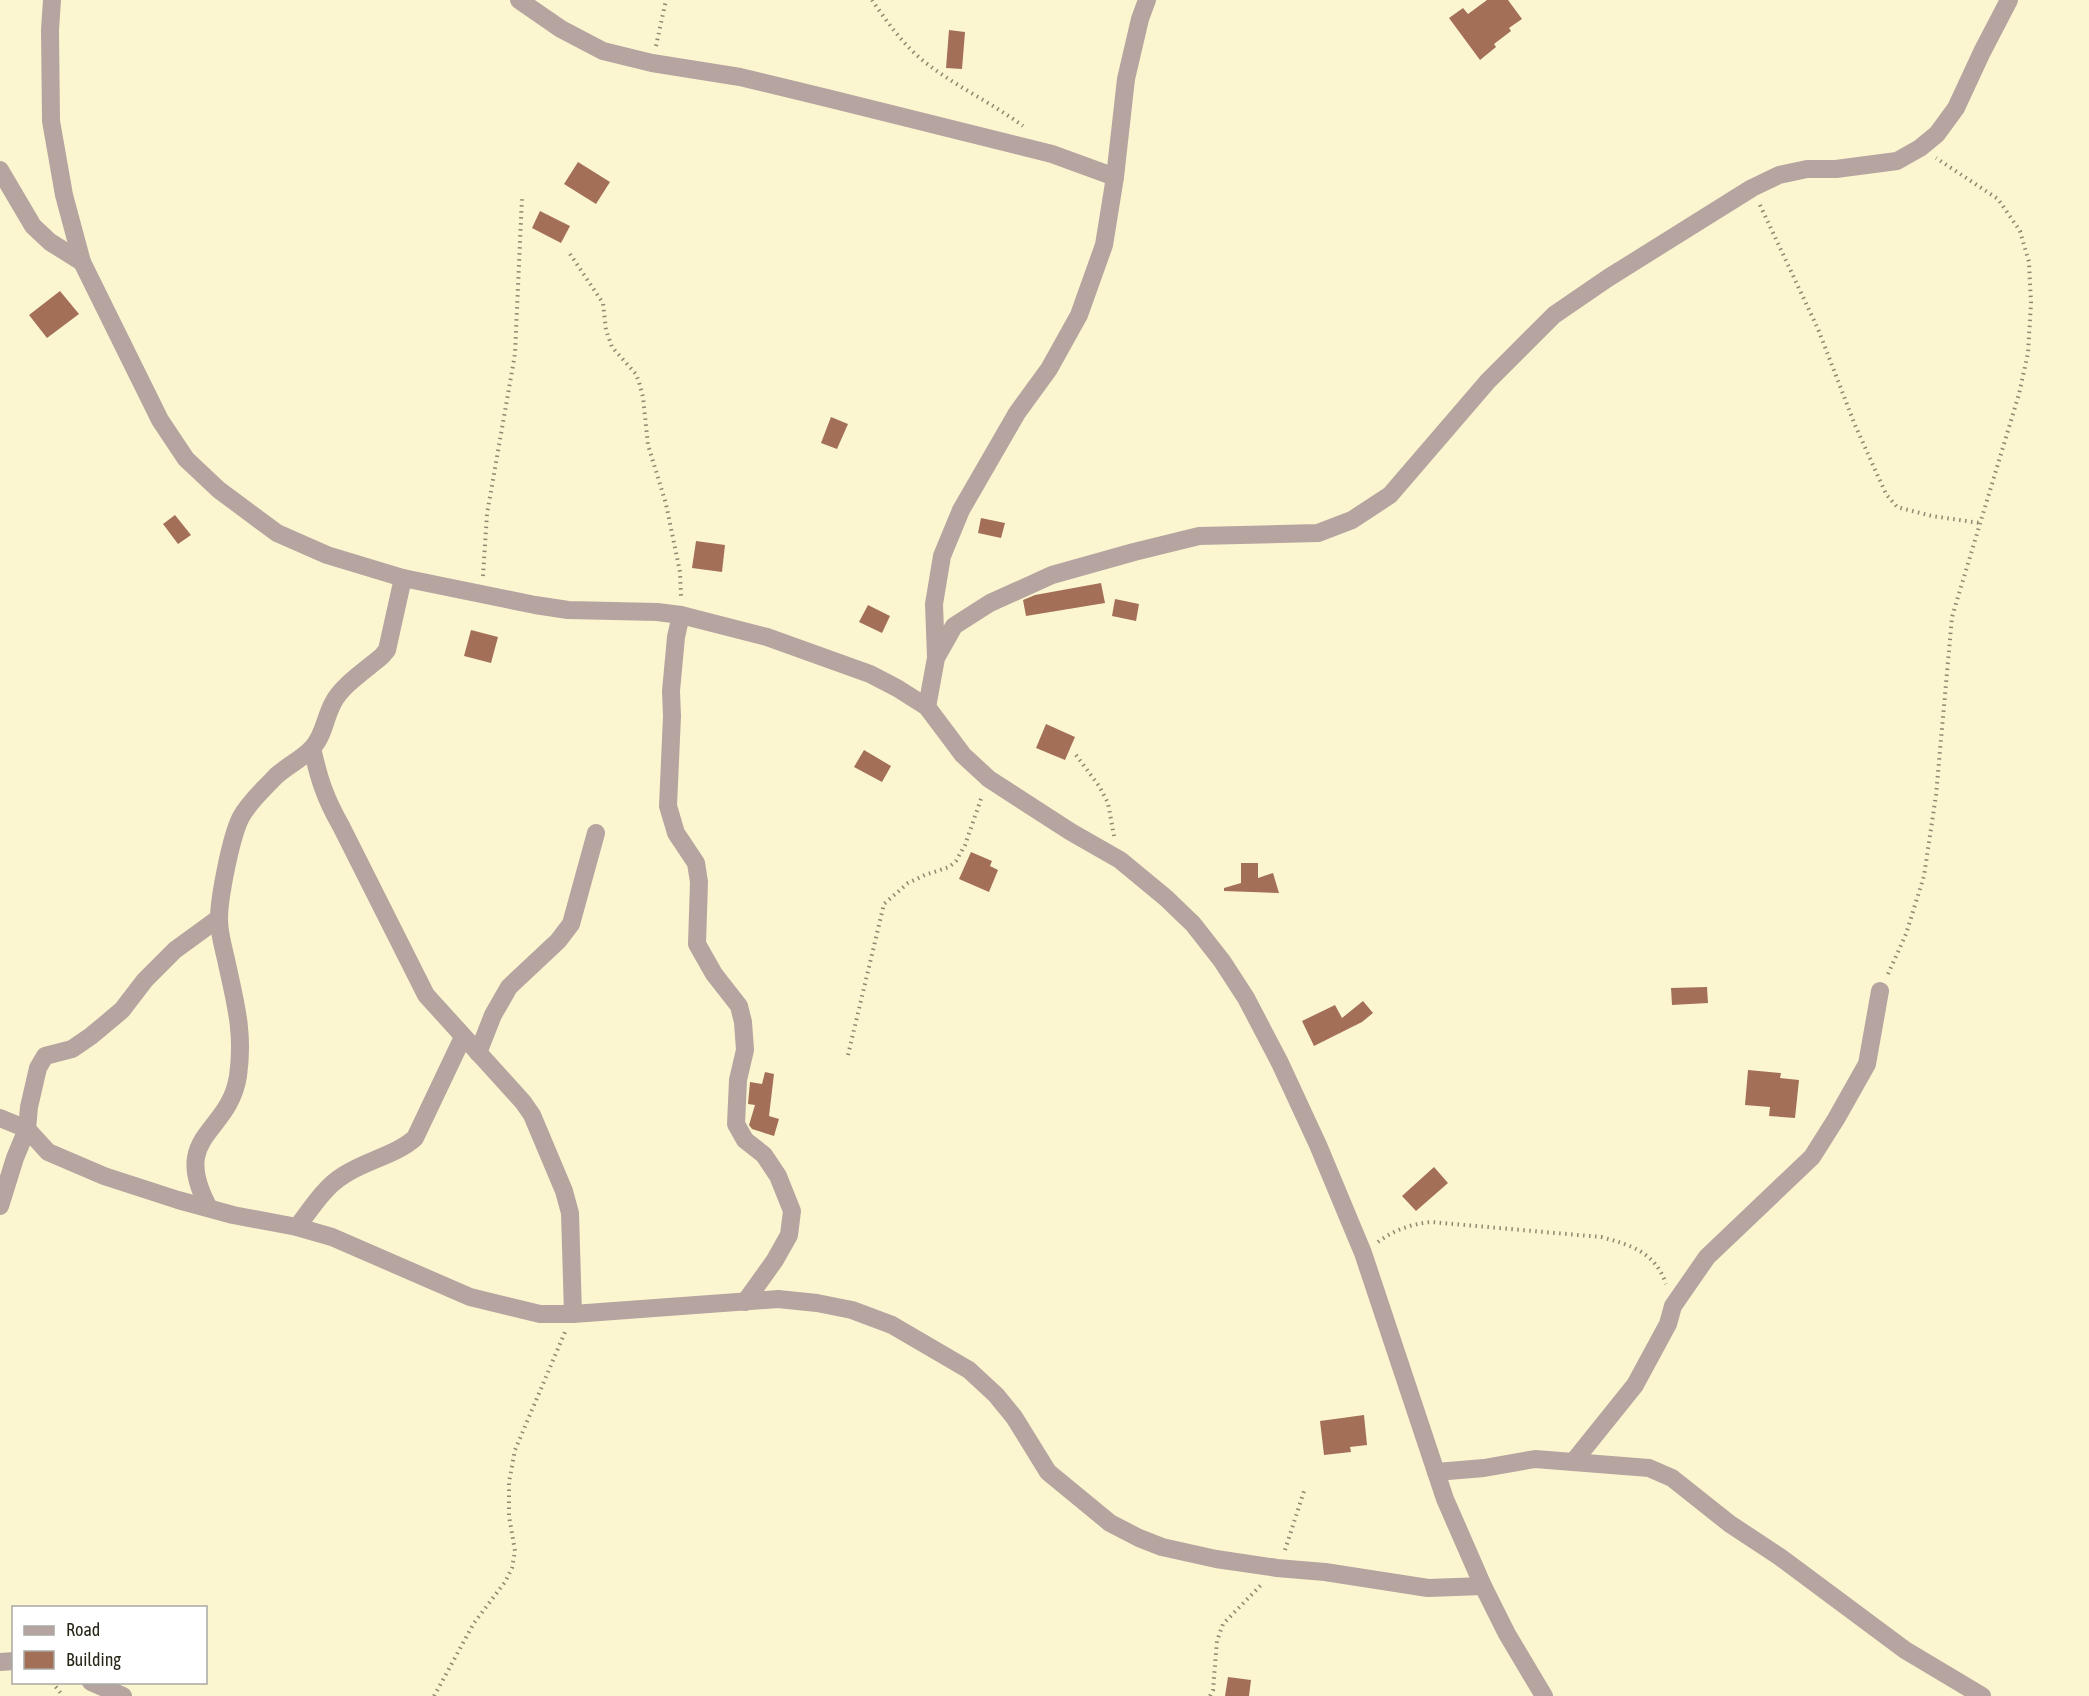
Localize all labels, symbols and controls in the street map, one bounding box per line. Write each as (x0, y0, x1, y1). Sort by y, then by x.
legend (12, 1606, 207, 1684)
text: Road (66, 1619, 100, 1640)
text: Building (66, 1649, 121, 1670)

